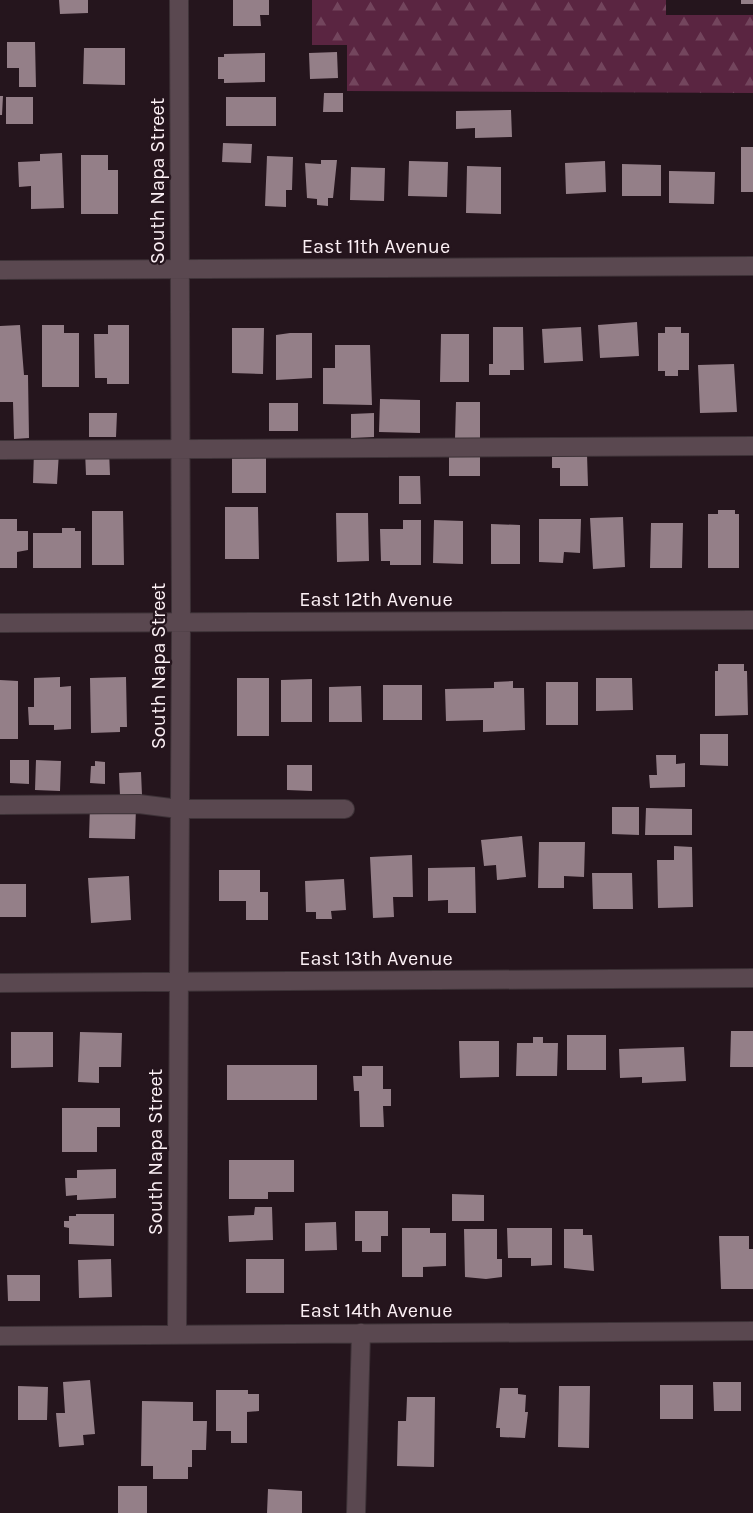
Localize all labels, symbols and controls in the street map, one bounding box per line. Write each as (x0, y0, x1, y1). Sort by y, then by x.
street label: South Napa Street (146, 97, 169, 264)
street label: East 11th Avenue (302, 235, 450, 258)
street label: South Napa Street (147, 582, 170, 749)
street label: East 12th Avenue (299, 588, 453, 611)
street label: East 13th Avenue (299, 947, 453, 970)
street label: South Napa Street (144, 1068, 167, 1235)
street label: East 14th Avenue (300, 1299, 452, 1322)

